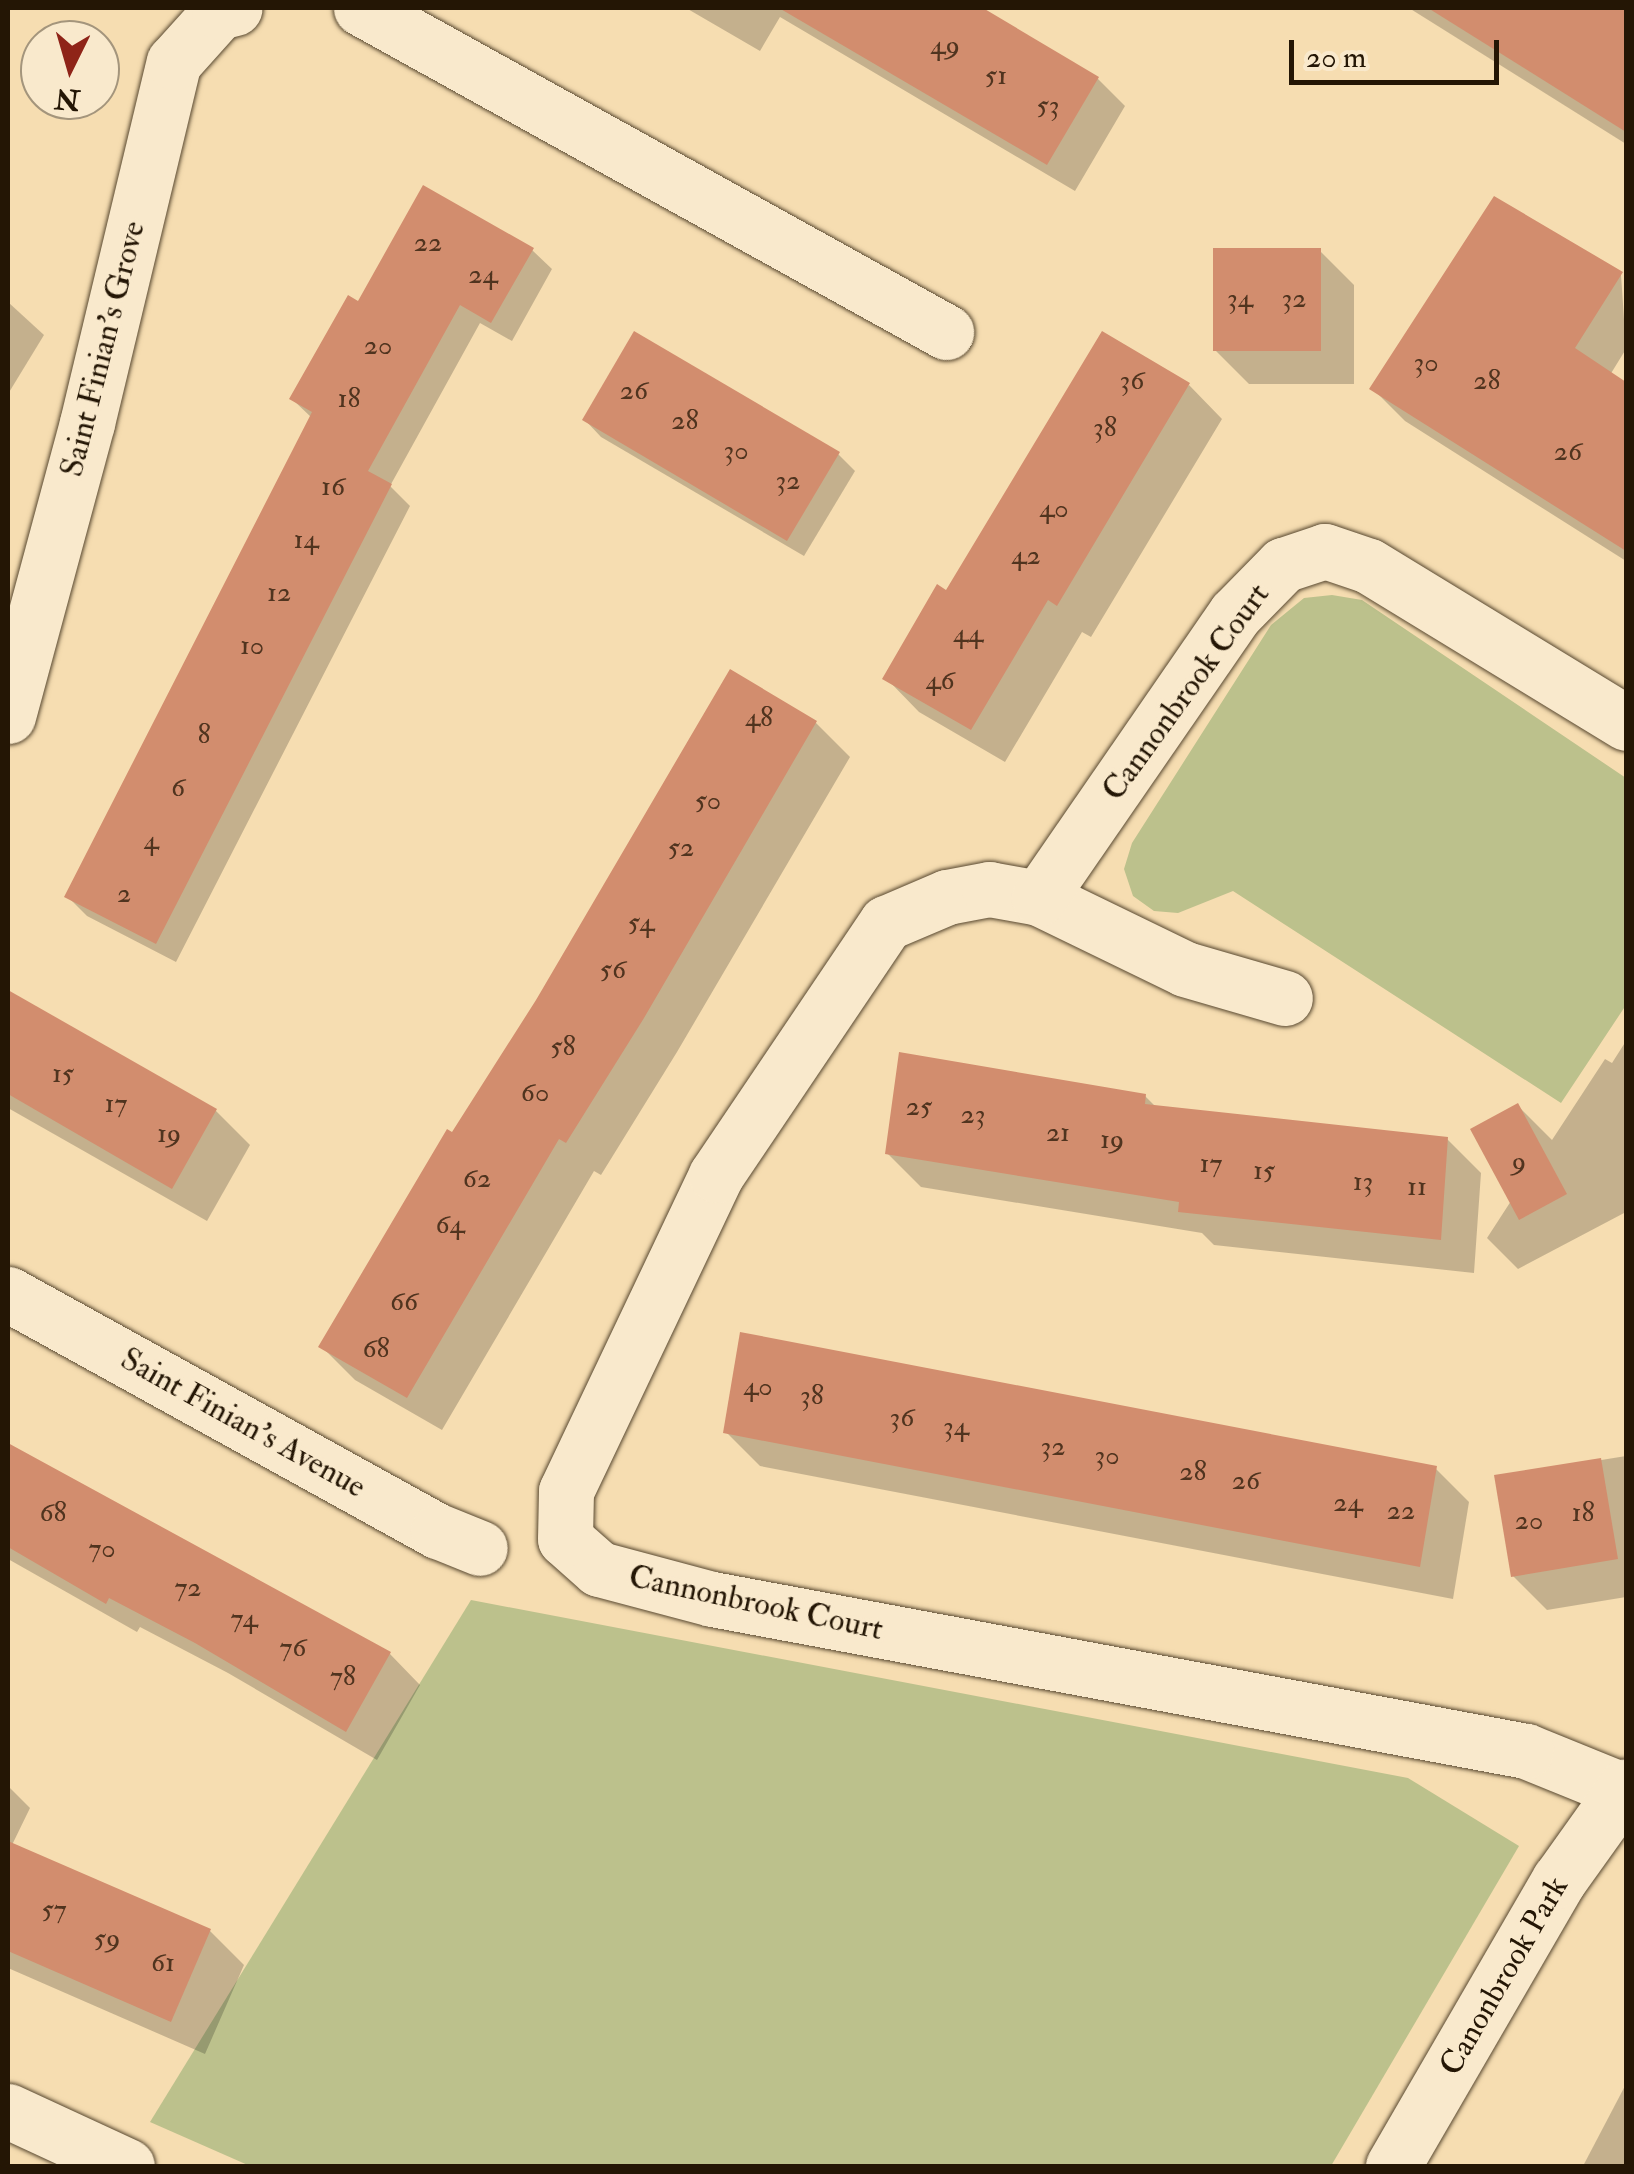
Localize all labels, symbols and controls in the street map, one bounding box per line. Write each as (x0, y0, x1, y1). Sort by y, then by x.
north arrow (20, 20, 120, 120)
scale bar (1294, 20, 1504, 82)
house number: 49 (930, 29, 960, 63)
text: 20 m (1306, 39, 1366, 76)
house number: 51 (985, 59, 1007, 93)
text: N (54, 80, 82, 117)
house number: 53 (1036, 89, 1060, 123)
street label: Saint Finian's Grove (53, 217, 153, 481)
house number: 22 (414, 226, 442, 260)
house number: 24 (468, 258, 498, 292)
house number: 34 (1227, 282, 1253, 316)
house number: 32 (1282, 282, 1306, 316)
house number: 20 (364, 329, 392, 363)
house number: 30 (1413, 346, 1439, 380)
house number: 36 (1120, 364, 1144, 398)
house number: 28 (1473, 364, 1501, 398)
house number: 26 (620, 374, 648, 408)
house number: 18 (337, 382, 361, 416)
house number: 28 (671, 404, 699, 438)
house number: 38 (1093, 411, 1117, 445)
house number: 30 (723, 434, 749, 468)
house number: 26 (1554, 435, 1582, 469)
house number: 32 (776, 464, 800, 498)
house number: 16 (321, 470, 345, 504)
house number: 40 (1039, 492, 1069, 526)
house number: 14 (293, 523, 319, 557)
house number: 42 (1011, 539, 1041, 573)
house number: 12 (267, 576, 291, 610)
street label: Cannonbrook Court (1094, 576, 1278, 808)
house number: 44 (953, 617, 983, 651)
house number: 10 (240, 629, 264, 663)
house number: 46 (925, 664, 955, 698)
house number: 48 (745, 701, 773, 735)
house number: 8 (197, 718, 211, 752)
house number: 6 (171, 771, 185, 805)
house number: 50 (695, 784, 721, 818)
house number: 4 (143, 824, 159, 858)
house number: 52 (668, 831, 694, 865)
house number: 2 (117, 877, 131, 911)
house number: 54 (628, 906, 654, 940)
house number: 56 (600, 953, 626, 987)
house number: 58 (550, 1030, 576, 1064)
house number: 15 (52, 1057, 74, 1091)
house number: 60 (521, 1076, 549, 1110)
house number: 17 (105, 1087, 127, 1121)
house number: 25 (906, 1090, 932, 1124)
house number: 23 (961, 1098, 985, 1132)
house number: 21 (1046, 1116, 1070, 1150)
house number: 19 (157, 1117, 181, 1151)
house number: 19 (1100, 1123, 1124, 1157)
house number: 9 (1512, 1145, 1526, 1179)
house number: 17 (1200, 1147, 1222, 1181)
house number: 15 (1253, 1154, 1275, 1188)
house number: 62 (463, 1162, 491, 1196)
house number: 13 (1353, 1165, 1373, 1199)
house number: 11 (1407, 1170, 1427, 1204)
house number: 64 (435, 1208, 465, 1242)
house number: 66 (390, 1285, 418, 1319)
house number: 68 (362, 1332, 390, 1366)
street label: Saint Finian's Avenue (114, 1340, 372, 1506)
house number: 40 (743, 1370, 773, 1404)
house number: 38 (800, 1379, 824, 1413)
house number: 36 (890, 1401, 914, 1435)
house number: 34 (943, 1410, 969, 1444)
house number: 32 (1041, 1430, 1065, 1464)
house number: 30 (1094, 1439, 1120, 1473)
house number: 28 (1179, 1455, 1207, 1489)
house number: 26 (1232, 1464, 1260, 1498)
house number: 24 (1333, 1486, 1363, 1520)
house number: 22 (1387, 1494, 1415, 1528)
house number: 68 (39, 1496, 67, 1530)
house number: 18 (1571, 1496, 1595, 1530)
house number: 20 (1515, 1504, 1543, 1538)
house number: 70 (88, 1532, 116, 1566)
street label: Cannonbrook Court (625, 1557, 887, 1649)
house number: 72 (174, 1571, 202, 1605)
house number: 74 (230, 1602, 258, 1636)
house number: 76 (280, 1631, 306, 1665)
house number: 78 (330, 1660, 356, 1694)
street label: Canonbrook Park (1432, 1870, 1576, 2082)
house number: 57 (41, 1893, 67, 1927)
house number: 59 (94, 1922, 120, 1956)
house number: 61 (151, 1946, 175, 1980)

